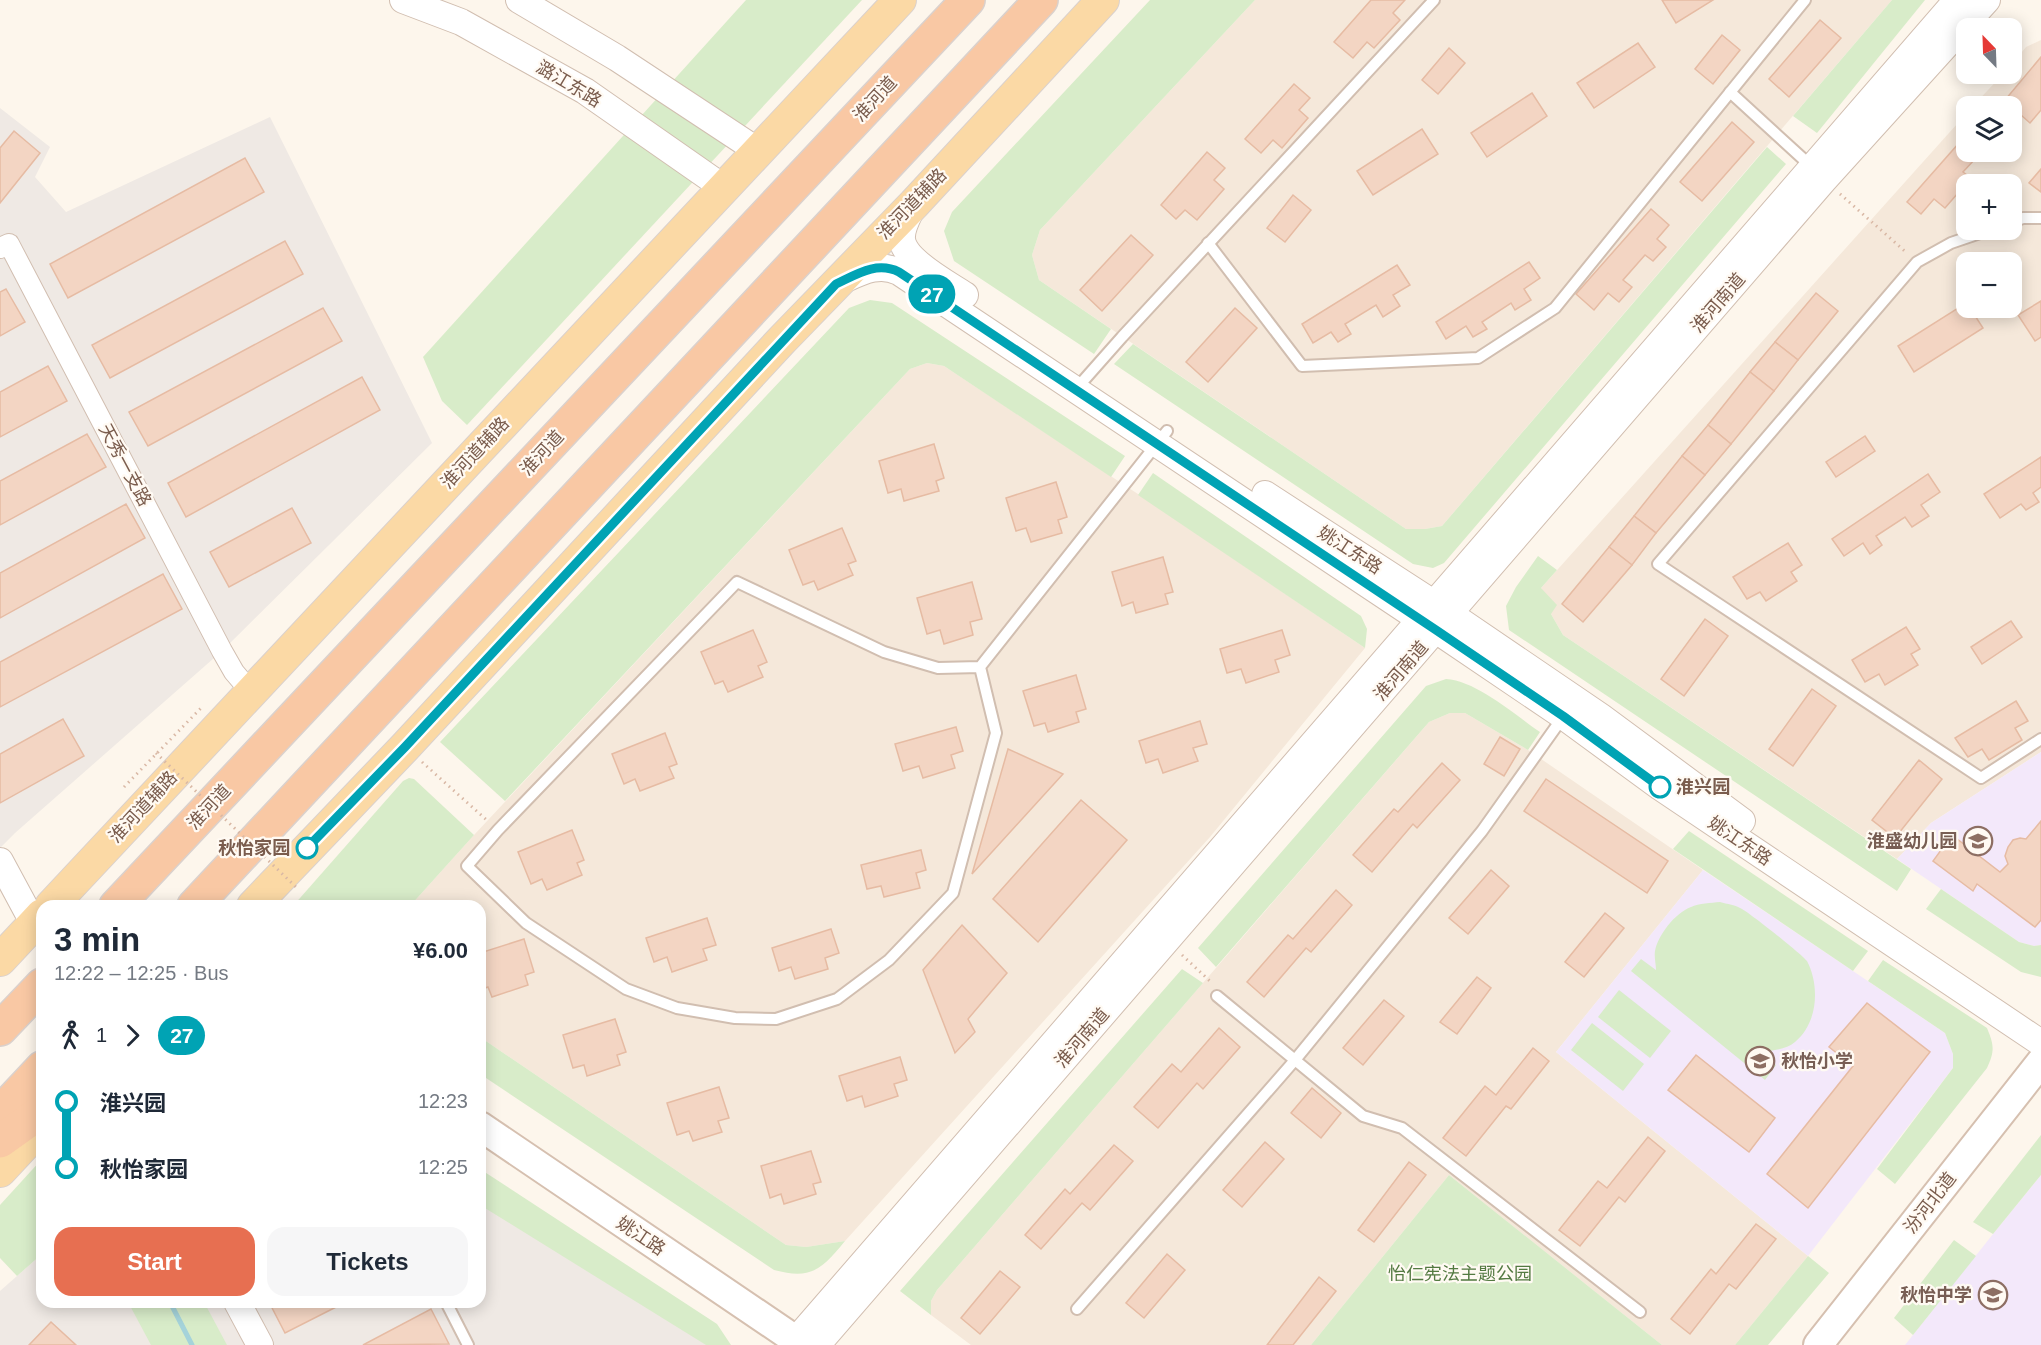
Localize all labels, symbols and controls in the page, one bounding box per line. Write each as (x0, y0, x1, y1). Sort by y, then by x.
north arrow (1956, 18, 2022, 84)
map controls (1956, 18, 2022, 318)
street label: 潞江东路 (533, 57, 605, 111)
street label: 淮河道 (849, 72, 901, 126)
button: layers (1956, 96, 2022, 162)
street label: 淮河道辅路 (874, 165, 950, 243)
button: + (1956, 174, 2022, 240)
button: − (1956, 252, 2022, 318)
street label: 淮河南道 (1687, 269, 1749, 337)
line badge: 27 (905, 274, 959, 314)
text: 27 (920, 283, 944, 306)
street label: 淮河道辅路 (437, 413, 513, 493)
street label: 天秀一支路 (95, 421, 155, 509)
street label: 淮河道 (516, 426, 568, 480)
street label: 姚江东路 (1314, 522, 1386, 578)
street label: 淮河南道 (1370, 637, 1432, 705)
street label: 淮河道辅路 (105, 767, 181, 847)
marker: 淮兴园 (1649, 776, 1671, 798)
place label: 淮兴园 (1676, 777, 1730, 797)
street label: 淮河道 (183, 780, 235, 834)
street label: 姚江东路 (1705, 813, 1775, 869)
school or university icon: 淮盛幼儿园 (1962, 825, 1994, 857)
place label: 淮盛幼儿园 (1867, 831, 1957, 851)
marker: 秋怡家园 (296, 837, 318, 859)
place label: 秋怡家园 (218, 838, 290, 858)
text: 3 min (54, 921, 140, 958)
text: ¥6.00 (413, 938, 468, 963)
text: 12:22 – 12:25 · Bus (54, 962, 229, 984)
street label: 淮河南道 (1051, 1004, 1113, 1072)
icon: walk (54, 1019, 87, 1052)
icon: forward (116, 1019, 149, 1052)
text: 1 (96, 1024, 107, 1046)
text: 27 (170, 1024, 193, 1047)
school or university icon: 秋怡小学 (1744, 1045, 1776, 1077)
place label: 秋怡小学 (1781, 1051, 1853, 1071)
text: 12:23 (418, 1090, 468, 1112)
text: 淮兴园 (100, 1091, 166, 1116)
text: 12:25 (418, 1156, 468, 1178)
text: 秋怡家园 (100, 1157, 188, 1182)
street label: 汾河北道 (1900, 1168, 1960, 1238)
street label: 姚江路 (613, 1213, 669, 1259)
button: Start (54, 1227, 255, 1296)
button: Tickets (267, 1227, 468, 1296)
park label: 怡仁宪法主题公园 (1388, 1264, 1532, 1284)
school or university icon: 秋怡中学 (1977, 1279, 2009, 1311)
place label: 秋怡中学 (1900, 1285, 1972, 1305)

